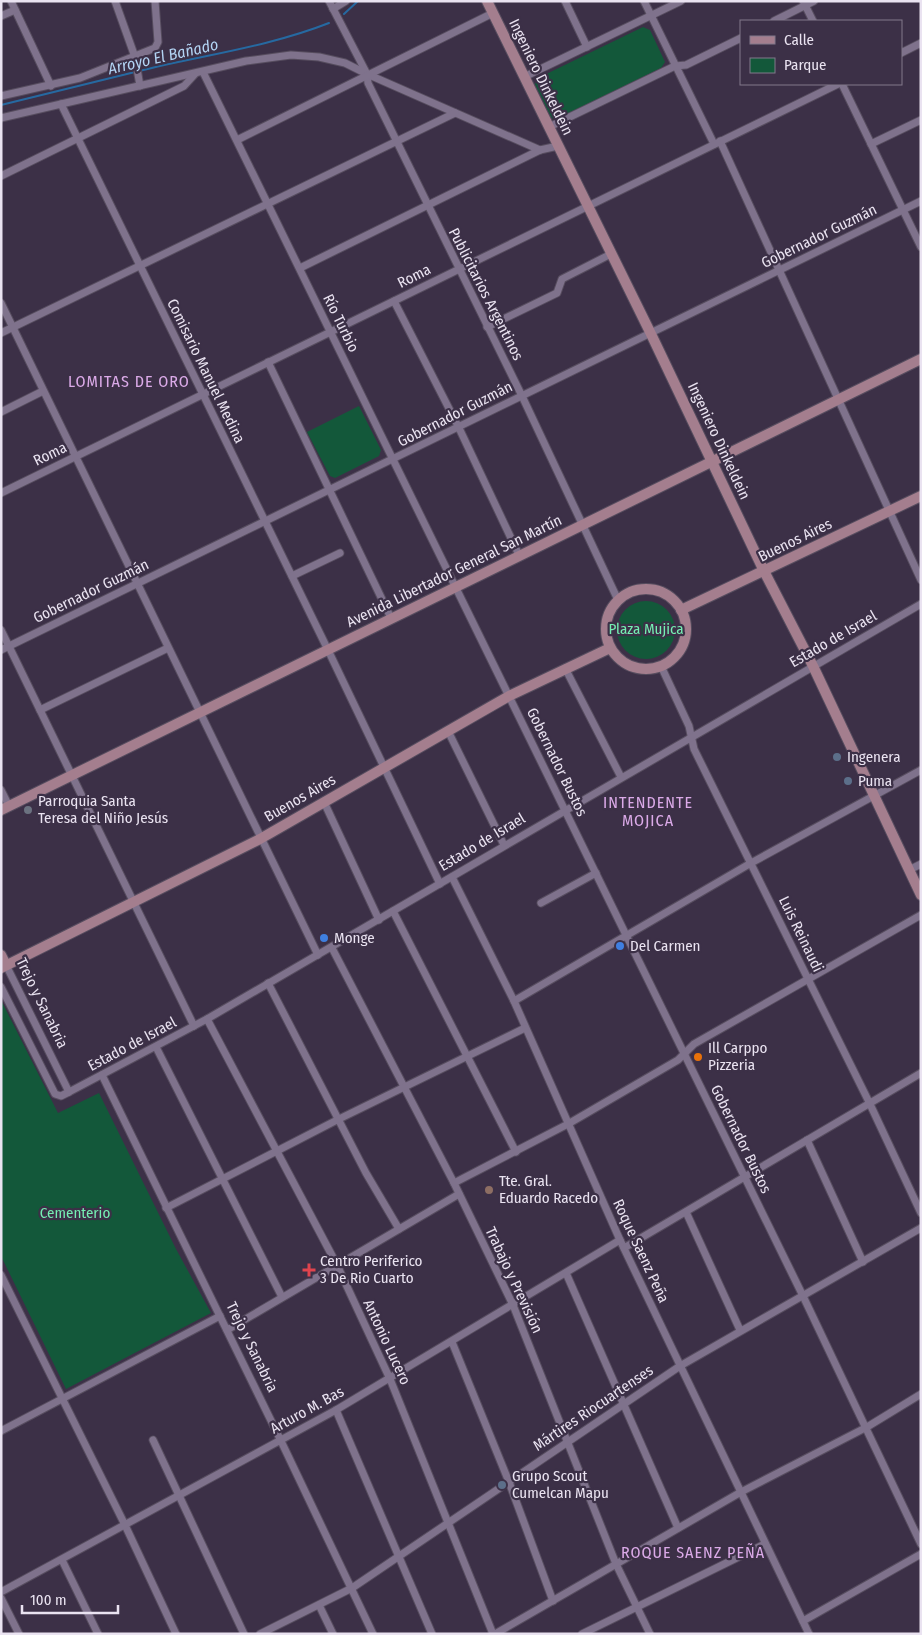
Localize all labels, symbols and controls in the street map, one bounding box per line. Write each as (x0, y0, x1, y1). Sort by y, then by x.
street label: Ingeniero Dinkeldein (505, 16, 577, 138)
legend (740, 20, 902, 85)
text: Calle (784, 31, 814, 49)
water label: Arroyo El Bañado (105, 35, 220, 79)
text: Parque (784, 56, 827, 74)
street label: Gobernador Guzmán (758, 200, 880, 272)
street label: Publicitarios Argentinos (445, 225, 527, 363)
street label: Roma (394, 260, 434, 292)
street label: Río Turbio (319, 291, 363, 355)
street label: Comisario Manuel Medina (163, 296, 249, 446)
district label: LOMITAS DE ORO (68, 372, 190, 391)
street label: Gobernador Guzmán (395, 377, 515, 451)
street label: Ingeniero Dinkeldein (684, 380, 754, 502)
street label: Roma (30, 438, 70, 470)
street label: Avenida Libertador General San Martín (343, 511, 565, 631)
street label: Buenos Aires (755, 514, 835, 566)
street label: Gobernador Guzmán (30, 555, 152, 627)
street label: Estado de Israel (786, 607, 880, 671)
park label: Plaza Mujica (608, 620, 684, 638)
street label: Gobernador Bustos (523, 705, 591, 819)
place label: Ingenera (847, 748, 901, 766)
marker: Ingenera (831, 751, 843, 763)
street label: Buenos Aires (261, 770, 339, 826)
place label: Puma (858, 772, 892, 790)
marker: Puma (842, 775, 854, 787)
place label: Parroquia Santa Teresa del Niño Jesús (38, 792, 168, 827)
district label: INTENDENTE MOJICA (603, 793, 693, 830)
marker: Parroquia Santa Teresa del Niño Jesús (22, 804, 34, 816)
street label: Estado de Israel (435, 809, 529, 875)
street label: Luis Reinaudi (775, 893, 827, 975)
place label: Monge (334, 929, 375, 947)
marker: Monge (318, 932, 330, 944)
place label: Del Carmen (630, 937, 701, 955)
marker: Del Carmen (614, 940, 626, 952)
street label: Trejo y Sanabria (12, 955, 72, 1051)
street label: Estado de Israel (85, 1013, 179, 1075)
place label: Ill Carppo Pizzeria (708, 1039, 767, 1074)
marker: Ill Carppo Pizzeria (692, 1051, 704, 1063)
street label: Gobernador Bustos (707, 1082, 775, 1196)
place label: Tte. Gral. Eduardo Racedo (499, 1172, 598, 1207)
marker: Tte. Gral. Eduardo Racedo (483, 1184, 495, 1196)
street label: Roque Saenz Peña (609, 1196, 673, 1306)
park label: Cementerio (40, 1204, 110, 1222)
street label: Trabajo y Previsión (481, 1224, 547, 1336)
place label: Centro Periferico 3 De Rio Cuarto (320, 1252, 423, 1287)
marker: Centro Periferico 3 De Rio Cuarto (302, 1263, 316, 1277)
street label: Antonio Lucero (359, 1297, 415, 1388)
street label: Trejo y Sanabria (222, 1299, 282, 1395)
street label: Mártires Riocuartenses (530, 1361, 656, 1455)
street label: Arturo M. Bas (267, 1382, 347, 1438)
place label: Grupo Scout Cumelcan Mapu (512, 1467, 609, 1502)
marker: Grupo Scout Cumelcan Mapu (496, 1479, 508, 1491)
district label: ROQUE SAENZ PEÑA (621, 1543, 765, 1562)
scale bar (22, 1582, 119, 1614)
text: 100 m (30, 1591, 67, 1609)

